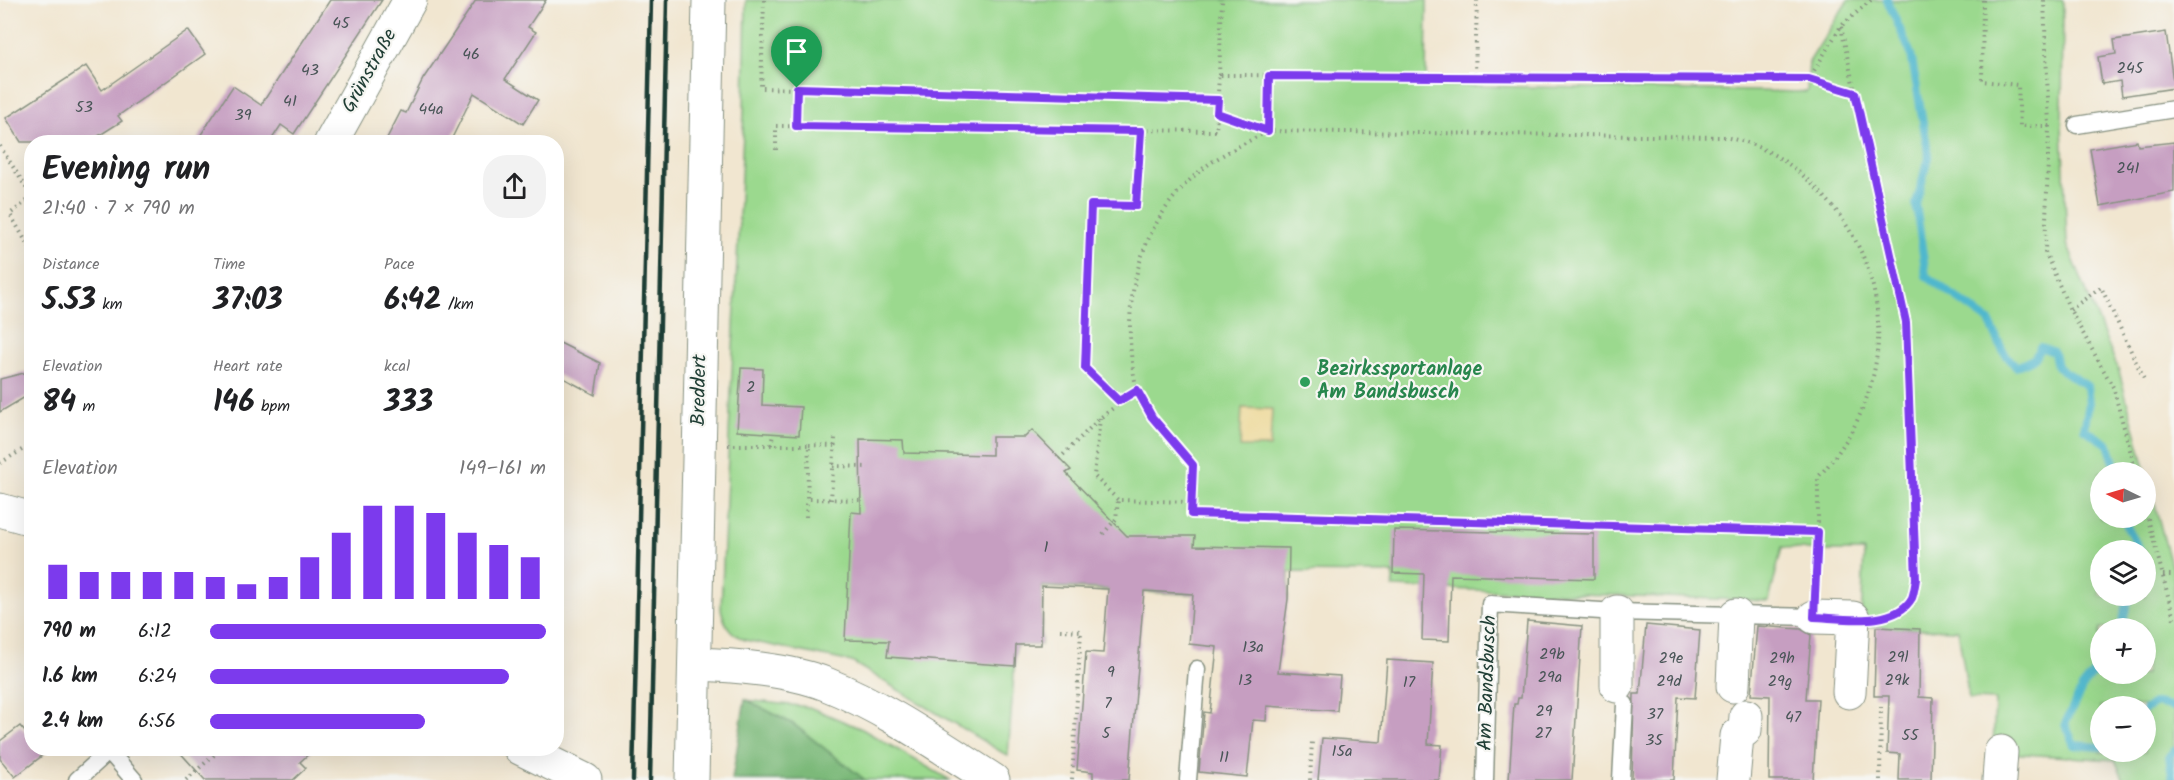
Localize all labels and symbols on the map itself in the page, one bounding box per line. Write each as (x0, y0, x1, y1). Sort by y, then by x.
house number: 45 (332, 11, 351, 36)
street label: Grünstraße (334, 23, 406, 119)
pin (771, 26, 822, 88)
house number: 46 (462, 42, 480, 67)
house number: 245 (2117, 56, 2145, 81)
house number: 43 (301, 58, 319, 83)
house number: 41 (283, 89, 297, 114)
house number: 53 (75, 95, 93, 120)
house number: 44a (418, 97, 444, 122)
house number: 39 (235, 103, 252, 128)
house number: 241 (2116, 156, 2140, 181)
street label: Breddert (683, 354, 717, 426)
place label: Bezirkssportanlage Am Bandsbusch (1317, 354, 1482, 409)
house number: 2 (746, 375, 756, 400)
marker: Bezirkssportanlage Am Bandsbusch (1298, 375, 1312, 389)
north arrow (2090, 462, 2156, 528)
house number: 1 (1043, 535, 1049, 560)
street label: Am Bandsbusch (1470, 615, 1506, 751)
house number: 13a (1242, 635, 1264, 660)
house number: 29b (1539, 642, 1565, 667)
house number: 29l (1887, 645, 1909, 670)
house number: 29e (1659, 646, 1683, 671)
house number: 29h (1769, 646, 1795, 671)
house number: 9 (1107, 660, 1115, 685)
house number: 29a (1538, 665, 1562, 690)
house number: 13 (1238, 668, 1252, 693)
house number: 29k (1885, 668, 1910, 693)
house number: 29d (1656, 669, 1683, 694)
house number: 29g (1768, 669, 1792, 694)
house number: 17 (1403, 670, 1416, 695)
house number: 7 (1104, 691, 1112, 716)
house number: 29 (1535, 699, 1553, 724)
house number: 37 (1647, 702, 1664, 727)
house number: 47 (1785, 705, 1802, 730)
house number: 5 (1102, 721, 1112, 746)
house number: 27 (1535, 721, 1552, 746)
house number: 55 (1901, 723, 1920, 748)
house number: 35 (1645, 728, 1664, 753)
house number: 15a (1331, 739, 1353, 764)
house number: 11 (1219, 745, 1229, 770)

